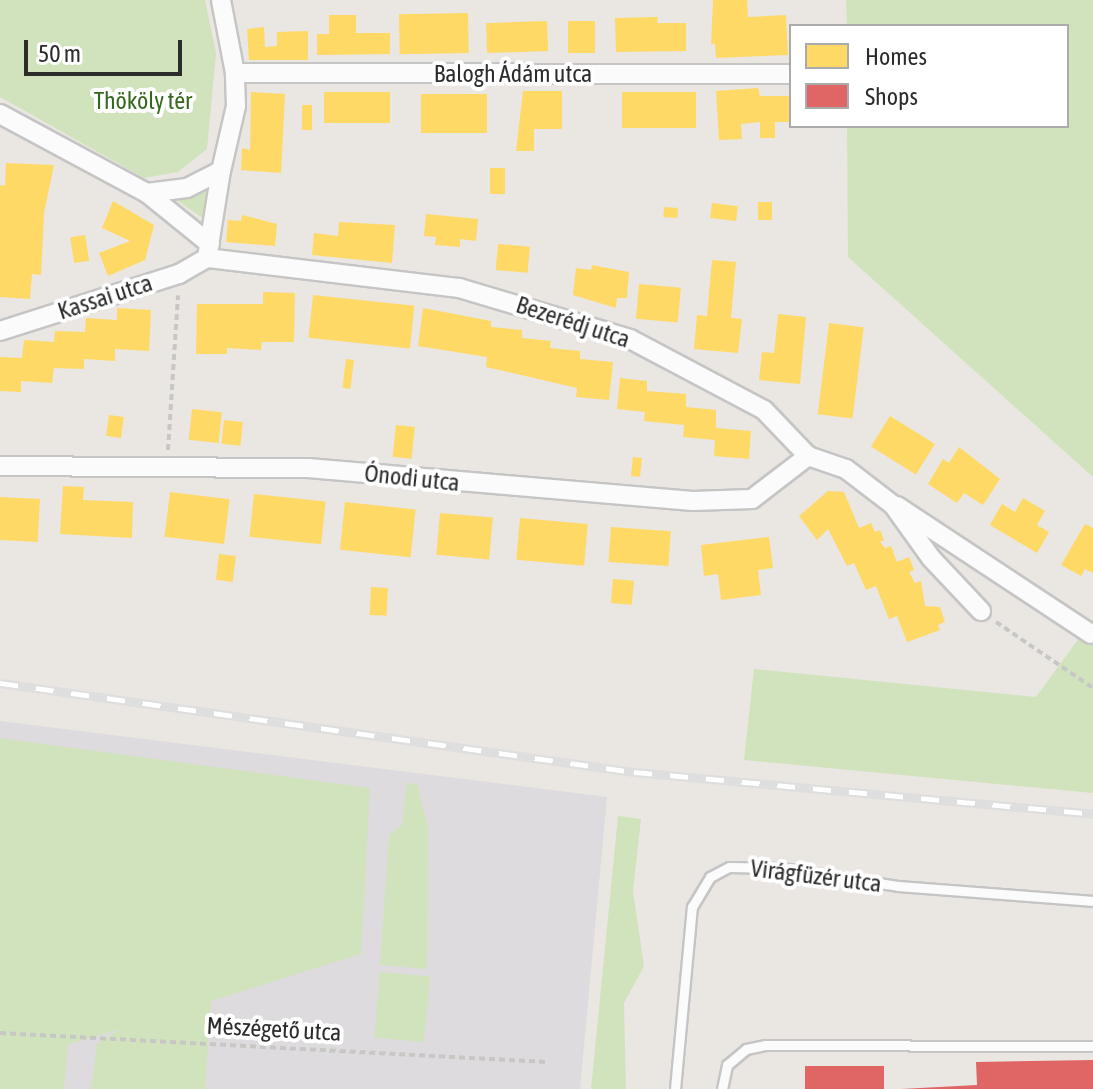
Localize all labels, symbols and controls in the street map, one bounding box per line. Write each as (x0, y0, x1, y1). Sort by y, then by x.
scale bar (28, 24, 186, 74)
legend (789, 24, 1069, 128)
text: 50 m (38, 40, 81, 67)
text: Homes (865, 43, 927, 70)
street label: Balogh Ádám utca (434, 60, 592, 88)
text: Shops (865, 83, 918, 110)
park label: Thököly tér (94, 87, 192, 115)
street label: Kassai utca (54, 268, 156, 326)
street label: Bezerédj utca (512, 290, 634, 354)
street label: Ónodi utca (363, 459, 461, 497)
street label: Virágfüzér utca (749, 854, 883, 898)
street label: Mészégető utca (206, 1011, 342, 1047)

